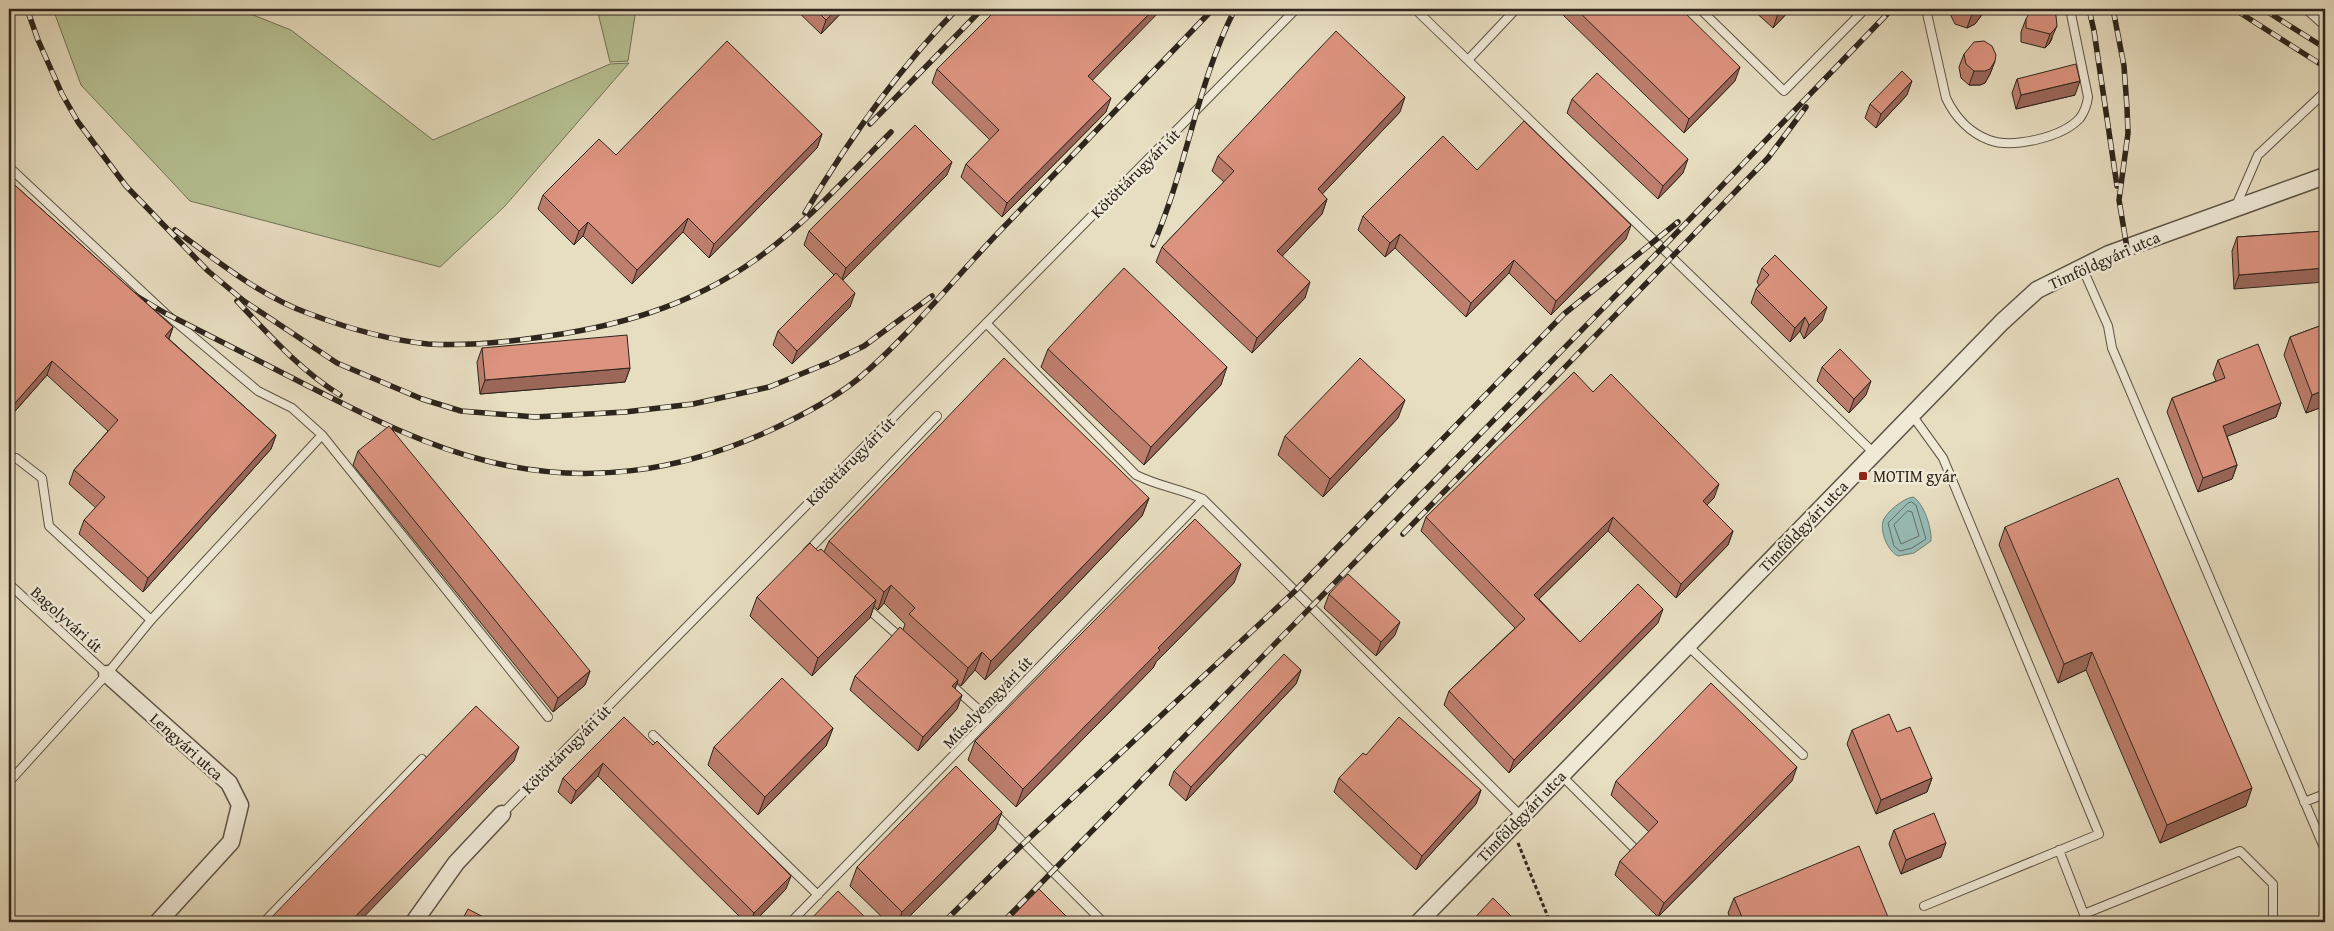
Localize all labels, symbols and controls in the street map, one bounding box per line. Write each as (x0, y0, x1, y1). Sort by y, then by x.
street label: Kötöttárugyári út (1085, 123, 1185, 223)
street label: Timföldgyári utca (2044, 224, 2164, 295)
street label: Kötöttárugyári út (800, 411, 900, 511)
place label: MOTIM gyár (1873, 464, 1957, 488)
marker: MOTIM gyár (1857, 470, 1869, 482)
street label: Timföldgyári utca (1753, 474, 1854, 577)
street label: Bagolyvári út (26, 580, 109, 658)
street label: Műselyemgyári út (936, 650, 1038, 754)
street label: Kötöttárugyári út (516, 699, 616, 799)
street label: Lengyári utca (145, 707, 229, 786)
street label: Timföldgyári utca (1471, 764, 1572, 867)

